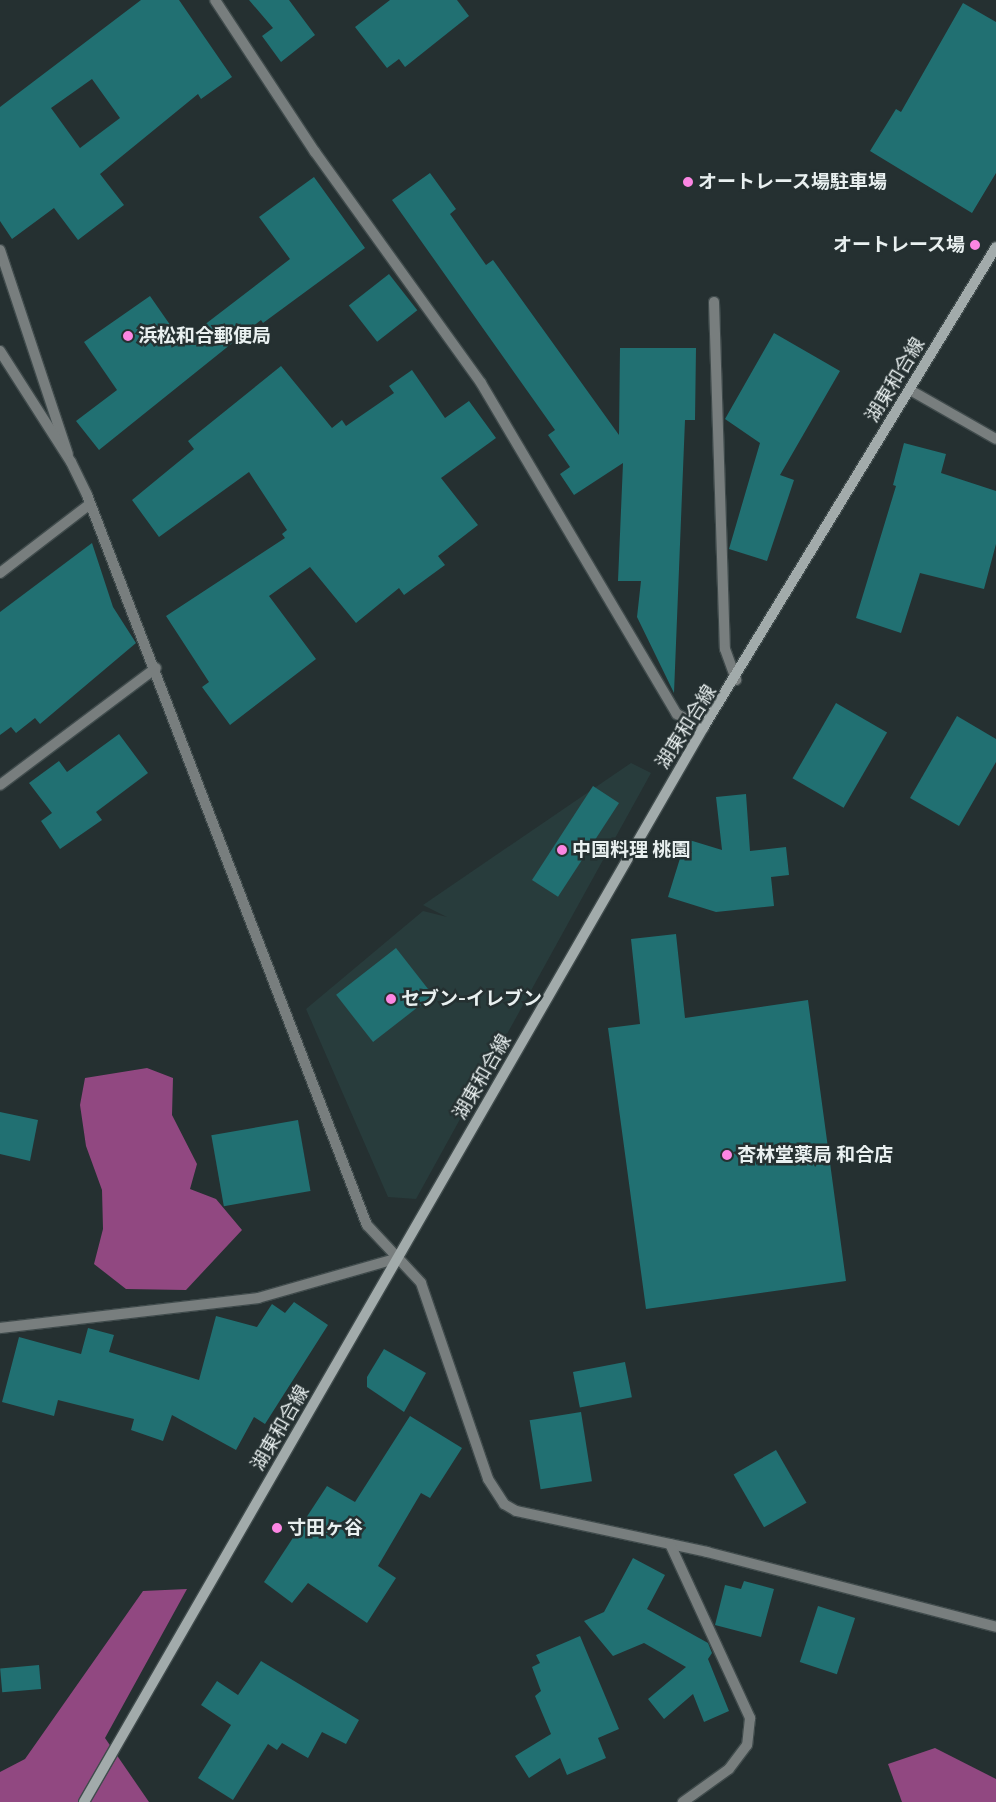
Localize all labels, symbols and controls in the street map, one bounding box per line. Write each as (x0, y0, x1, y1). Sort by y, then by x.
place label: オートレース場駐車場 (698, 171, 888, 193)
marker: オートレース場駐車場 (682, 176, 694, 188)
place label: オートレース場 (832, 234, 965, 256)
marker: オートレース場 (969, 239, 981, 251)
place label: 浜松和合郵便局 (138, 325, 271, 347)
marker: 浜松和合郵便局 (122, 330, 134, 342)
street label: 湖東和合線 (861, 333, 929, 427)
street label: 湖東和合線 (651, 681, 721, 773)
place label: 中国料理 桃園 (572, 839, 690, 861)
marker: 中国料理 桃園 (556, 844, 568, 856)
place label: セブン-イレブン (401, 988, 542, 1010)
marker: セブン-イレブン (385, 993, 397, 1005)
street label: 湖東和合線 (448, 1030, 516, 1124)
place label: 杏林堂薬局 和合店 (737, 1144, 893, 1166)
marker: 杏林堂薬局 和合店 (721, 1149, 733, 1161)
street label: 湖東和合線 (246, 1381, 314, 1475)
place label: 寸田ヶ谷 (287, 1517, 363, 1539)
marker: 寸田ヶ谷 (271, 1522, 283, 1534)

